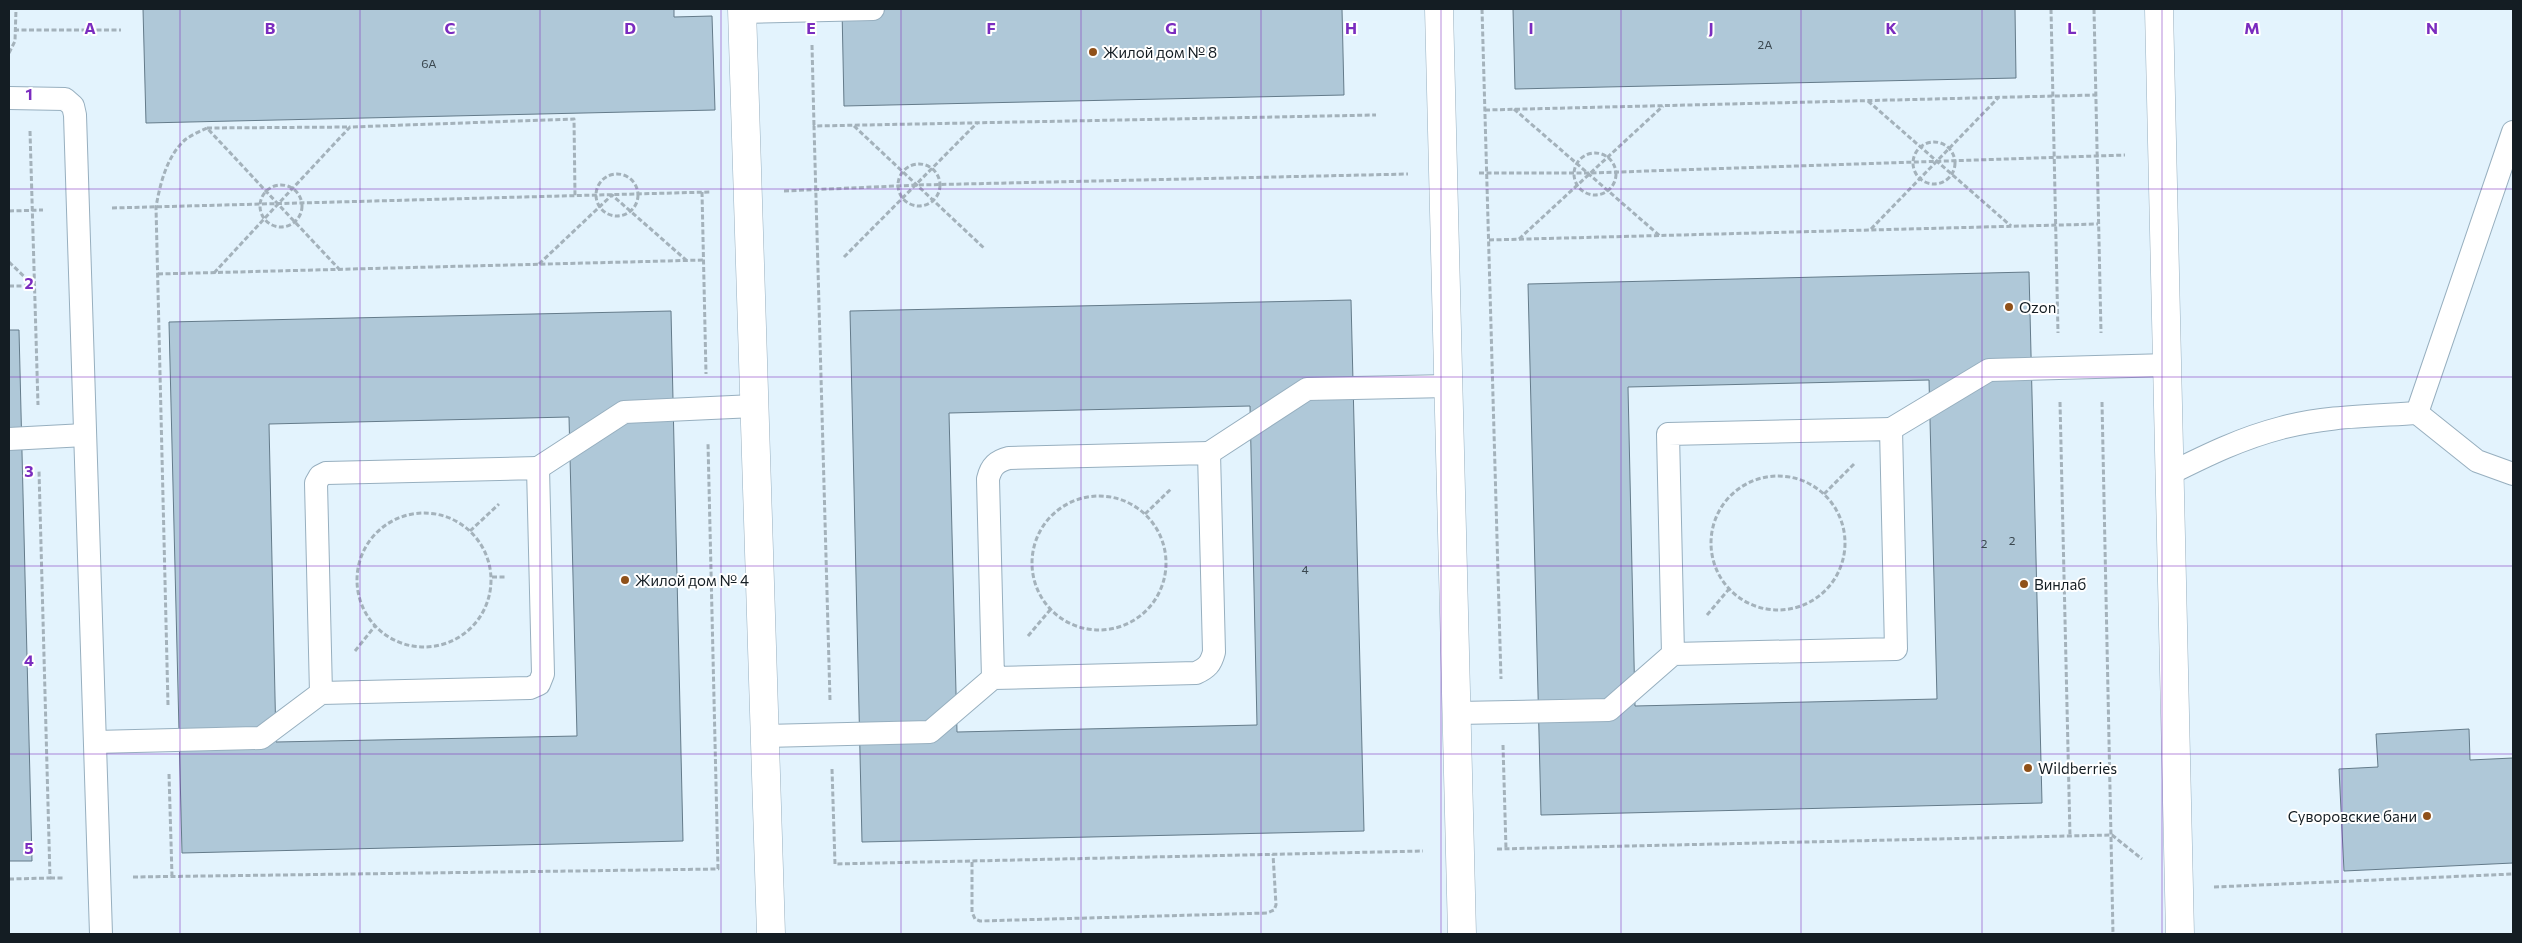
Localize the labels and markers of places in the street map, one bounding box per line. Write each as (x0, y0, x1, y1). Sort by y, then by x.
place label: Жилой дом № 8 (1103, 43, 1217, 61)
marker: Жилой дом № 8 (1087, 46, 1099, 58)
place label: Ozon (2019, 298, 2056, 316)
marker: Ozon (2003, 301, 2015, 313)
place label: Жилой дом № 4 (635, 571, 749, 589)
marker: Жилой дом № 4 (619, 574, 631, 586)
place label: Винлаб (2034, 575, 2086, 593)
marker: Винлаб (2018, 578, 2030, 590)
place label: Wildberries (2038, 759, 2117, 777)
marker: Wildberries (2022, 762, 2034, 774)
place label: Суворовские бани (2288, 807, 2417, 825)
marker: Суворовские бани (2421, 810, 2433, 822)

